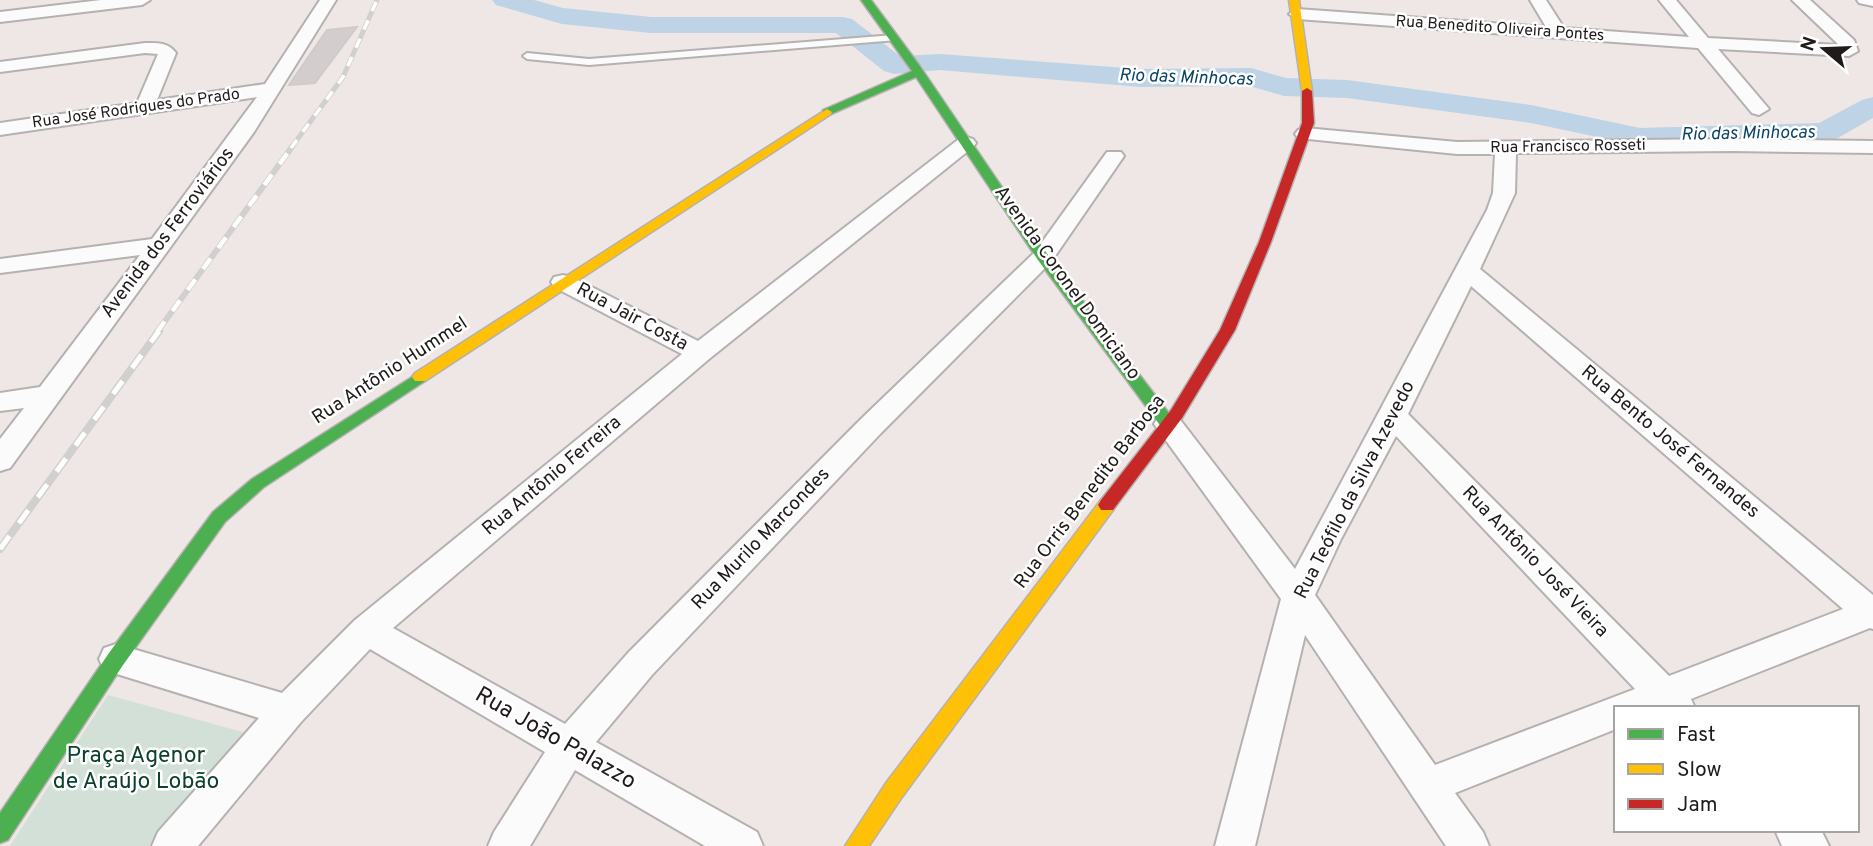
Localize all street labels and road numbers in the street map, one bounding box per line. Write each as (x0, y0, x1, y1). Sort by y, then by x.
street label: Rua Benedito Oliveira Pontes (1395, 12, 1605, 46)
street label: Rua José Rodrigues do Prado (31, 85, 241, 133)
street label: Rua Francisco Rosseti (1490, 136, 1646, 158)
street label: Avenida dos Ferroviários (96, 143, 240, 323)
street label: Avenida Coronel Domiciano (989, 181, 1145, 385)
street label: Rua Jair Costa (572, 277, 692, 357)
street label: Rua Antônio Hummel (308, 312, 472, 430)
street label: Rua Bento José Fernandes (1576, 360, 1764, 524)
street label: Rua Teófilo da Silva Azevedo (1289, 377, 1421, 603)
street label: Rua Orris Benedito Barbosa (1009, 390, 1171, 594)
street label: Rua Antônio Ferreira (477, 411, 627, 541)
street label: Rua Murilo Marcondes (687, 463, 835, 615)
street label: Rua Antônio José Vieira (1456, 481, 1614, 643)
street label: Rua João Palazzo (469, 681, 641, 797)

